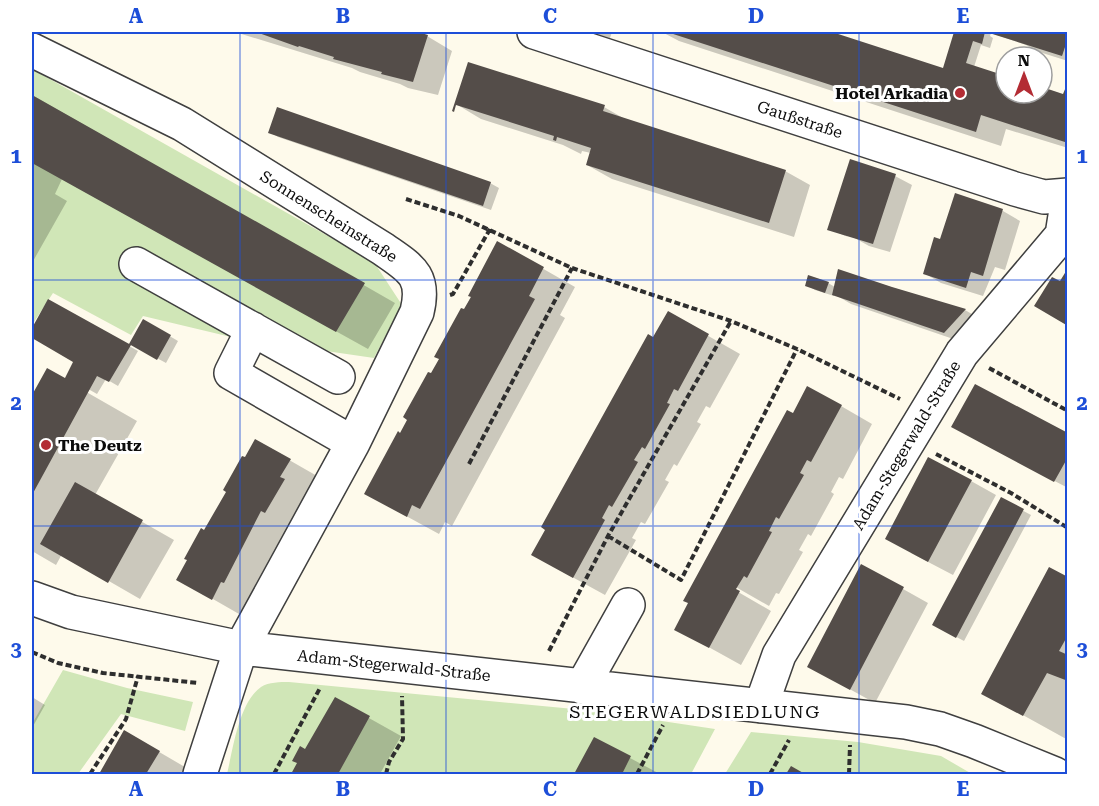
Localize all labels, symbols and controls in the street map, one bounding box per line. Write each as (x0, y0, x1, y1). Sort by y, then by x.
text: A (129, 4, 144, 28)
text: B (336, 4, 350, 28)
text: C (543, 4, 557, 28)
text: D (748, 4, 764, 28)
text: E (957, 4, 970, 28)
north arrow (994, 45, 1054, 105)
text: N (1018, 51, 1030, 70)
place label: Hotel Arkadia (835, 84, 949, 103)
marker: Hotel Arkadia (953, 86, 967, 100)
street label: Gaußstraße (755, 97, 845, 142)
text: 1 (10, 144, 22, 168)
text: 1 (1076, 144, 1088, 168)
street label: Sonnenscheinstraße (257, 166, 401, 267)
street label: Adam-Stegerwald-Straße (848, 357, 965, 533)
text: 2 (10, 391, 22, 415)
text: 2 (1076, 391, 1088, 415)
place label: The Deutz (58, 436, 142, 455)
marker: The Deutz (39, 438, 53, 452)
text: 3 (10, 637, 22, 661)
text: 3 (1076, 637, 1088, 661)
street label: Adam-Stegerwald-Straße (296, 646, 492, 685)
district label: STEGERWALDSIEDLUNG (569, 701, 821, 722)
text: A (129, 777, 144, 801)
text: B (336, 777, 350, 801)
text: C (543, 777, 557, 801)
text: D (748, 777, 764, 801)
text: E (957, 777, 970, 801)

